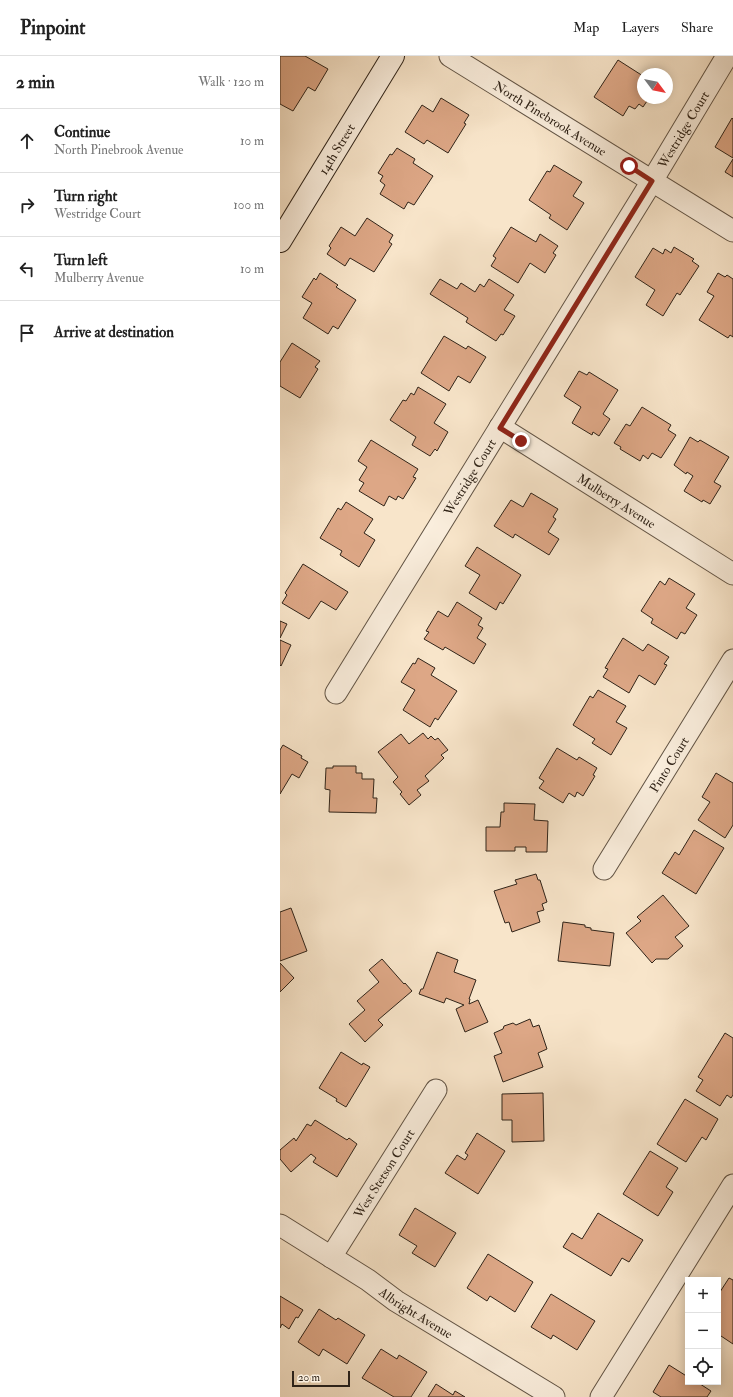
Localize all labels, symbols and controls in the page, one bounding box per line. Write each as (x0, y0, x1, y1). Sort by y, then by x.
text: Pinpoint (20, 16, 85, 40)
text: Map (573, 19, 599, 36)
text: Layers (621, 19, 659, 36)
text: Share (681, 19, 713, 36)
north arrow (637, 68, 673, 104)
text: 2 min (16, 72, 55, 93)
text: Walk · 120 m (198, 74, 264, 90)
street label: North Pinebrook Avenue (490, 78, 610, 160)
street label: Westridge Court (654, 88, 713, 172)
street label: 14th Street (316, 121, 359, 178)
text: Continue (54, 123, 110, 142)
icon: ahead (16, 130, 38, 152)
text: 10 m (240, 133, 264, 149)
text: North Pinebrook Avenue (54, 142, 184, 158)
route start (620, 157, 638, 175)
text: Turn right (54, 187, 117, 206)
icon: right (16, 194, 38, 216)
text: 100 m (233, 197, 264, 213)
text: Westridge Court (54, 206, 141, 222)
text: Turn left (54, 251, 108, 270)
icon: left (16, 258, 38, 280)
text: 10 m (240, 261, 264, 277)
text: Mulberry Avenue (54, 270, 144, 286)
icon: arrive (16, 322, 38, 344)
text: Arrive at destination (54, 323, 174, 342)
route end (512, 432, 530, 450)
street label: Westridge Court (440, 436, 500, 519)
street label: Mulberry Avenue (574, 471, 659, 533)
street label: Pinto Court (646, 734, 693, 796)
street label: West Stetson Court (350, 1126, 418, 1222)
map controls (685, 1277, 721, 1385)
button: + (685, 1277, 721, 1313)
street label: Albright Avenue (375, 1284, 456, 1343)
button: − (685, 1313, 721, 1349)
button: locate (685, 1349, 721, 1385)
scale bar (292, 1369, 350, 1388)
text: 20 m (298, 1371, 320, 1384)

